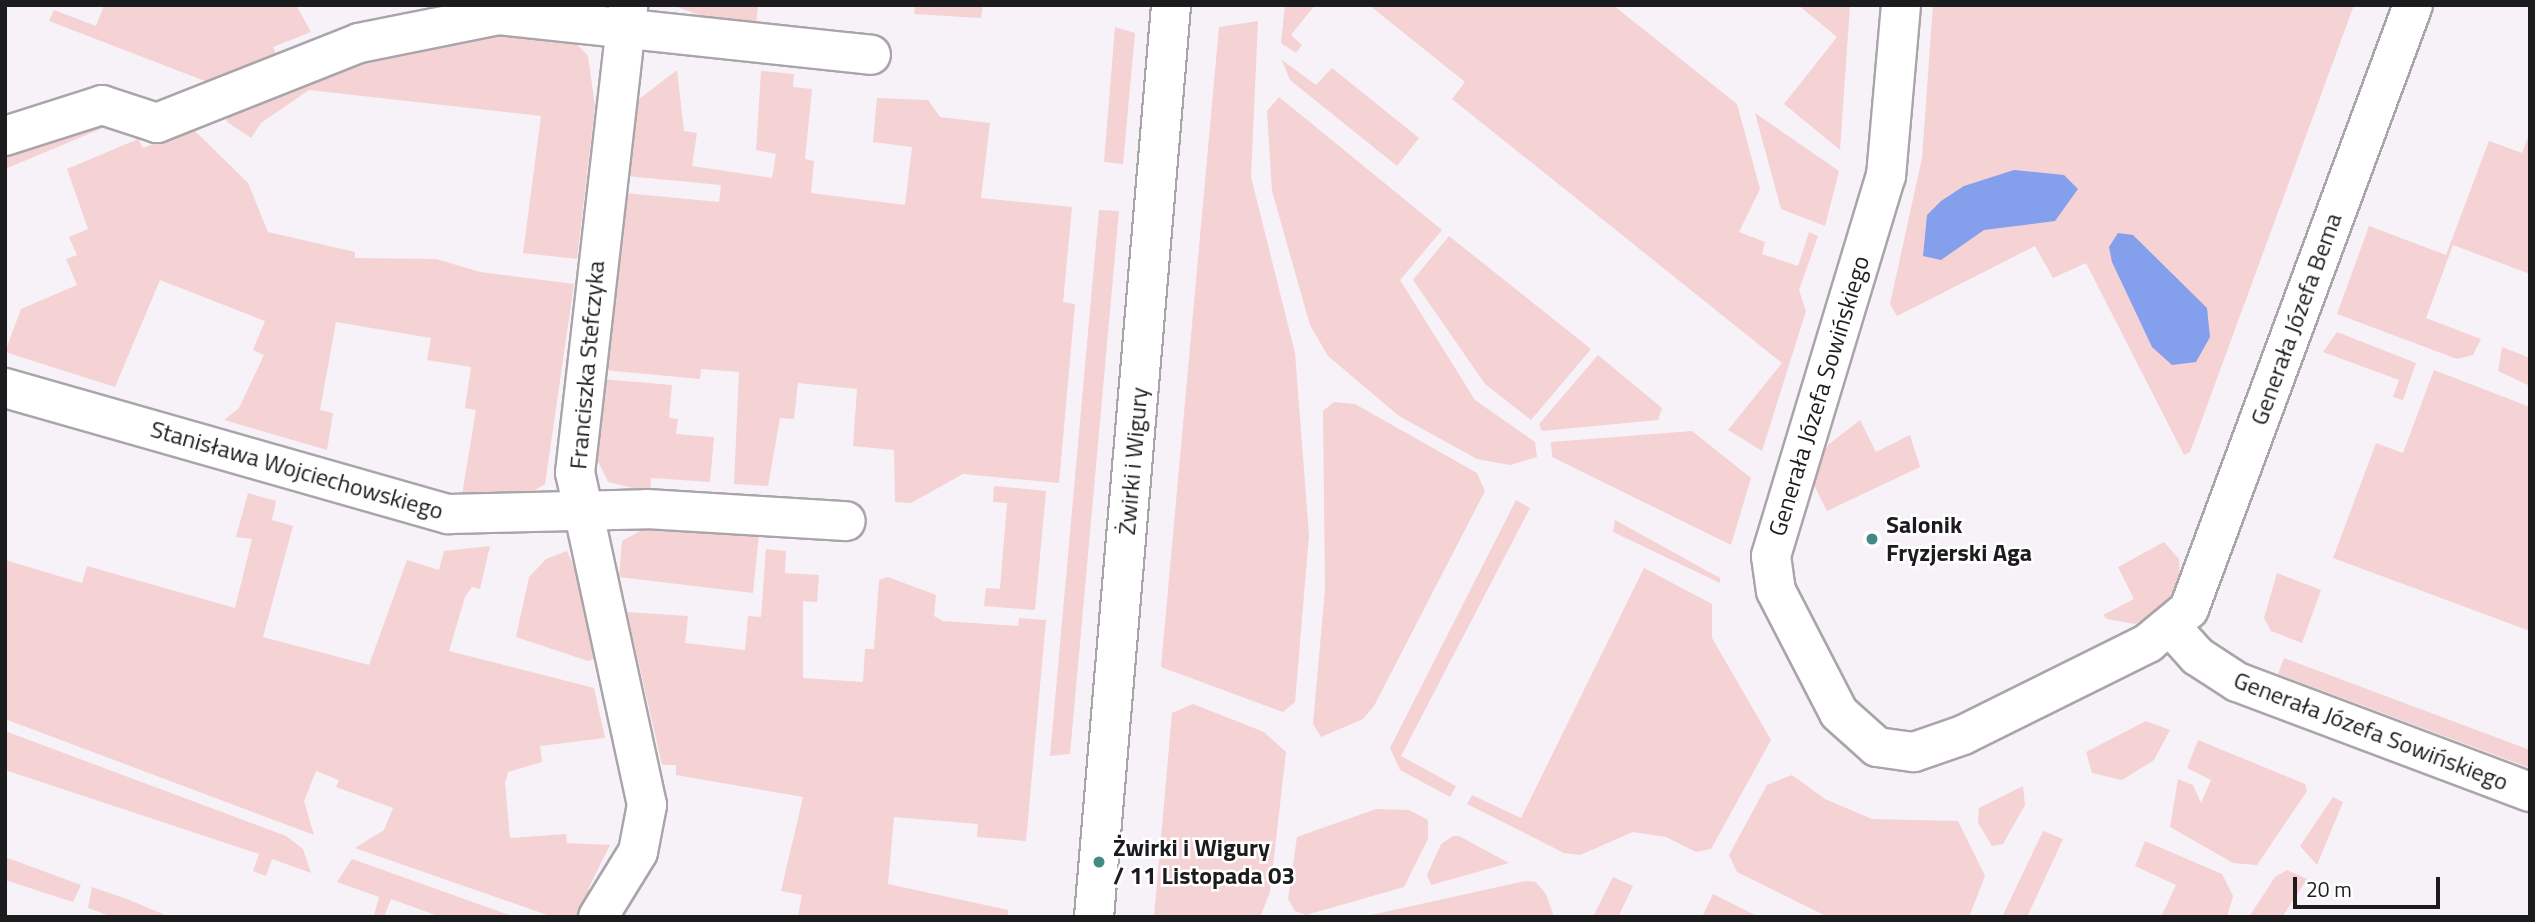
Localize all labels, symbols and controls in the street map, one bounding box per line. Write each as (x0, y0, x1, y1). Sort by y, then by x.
street label: Generała Józefa Bema (2244, 209, 2348, 429)
street label: Generała Józefa Sowińskiego (1763, 252, 1875, 540)
street label: Franciszka Stefczyka (564, 259, 610, 471)
street label: Żwirki i Wigury (1112, 386, 1154, 536)
street label: Stanisława Wojciechowskiego (147, 414, 447, 526)
place label: Salonik Fryzjerski Aga (1886, 511, 2032, 567)
marker: Salonik Fryzjerski Aga (1864, 531, 1880, 547)
street label: Generała Józefa Sowińskiego (2230, 665, 2512, 797)
place label: Żwirki i Wigury / 11 Listopada 03 (1113, 834, 1295, 890)
marker: Żwirki i Wigury / 11 Listopada 03 (1091, 854, 1107, 870)
scale bar (2297, 862, 2444, 906)
text: 20 m (2306, 873, 2352, 905)

